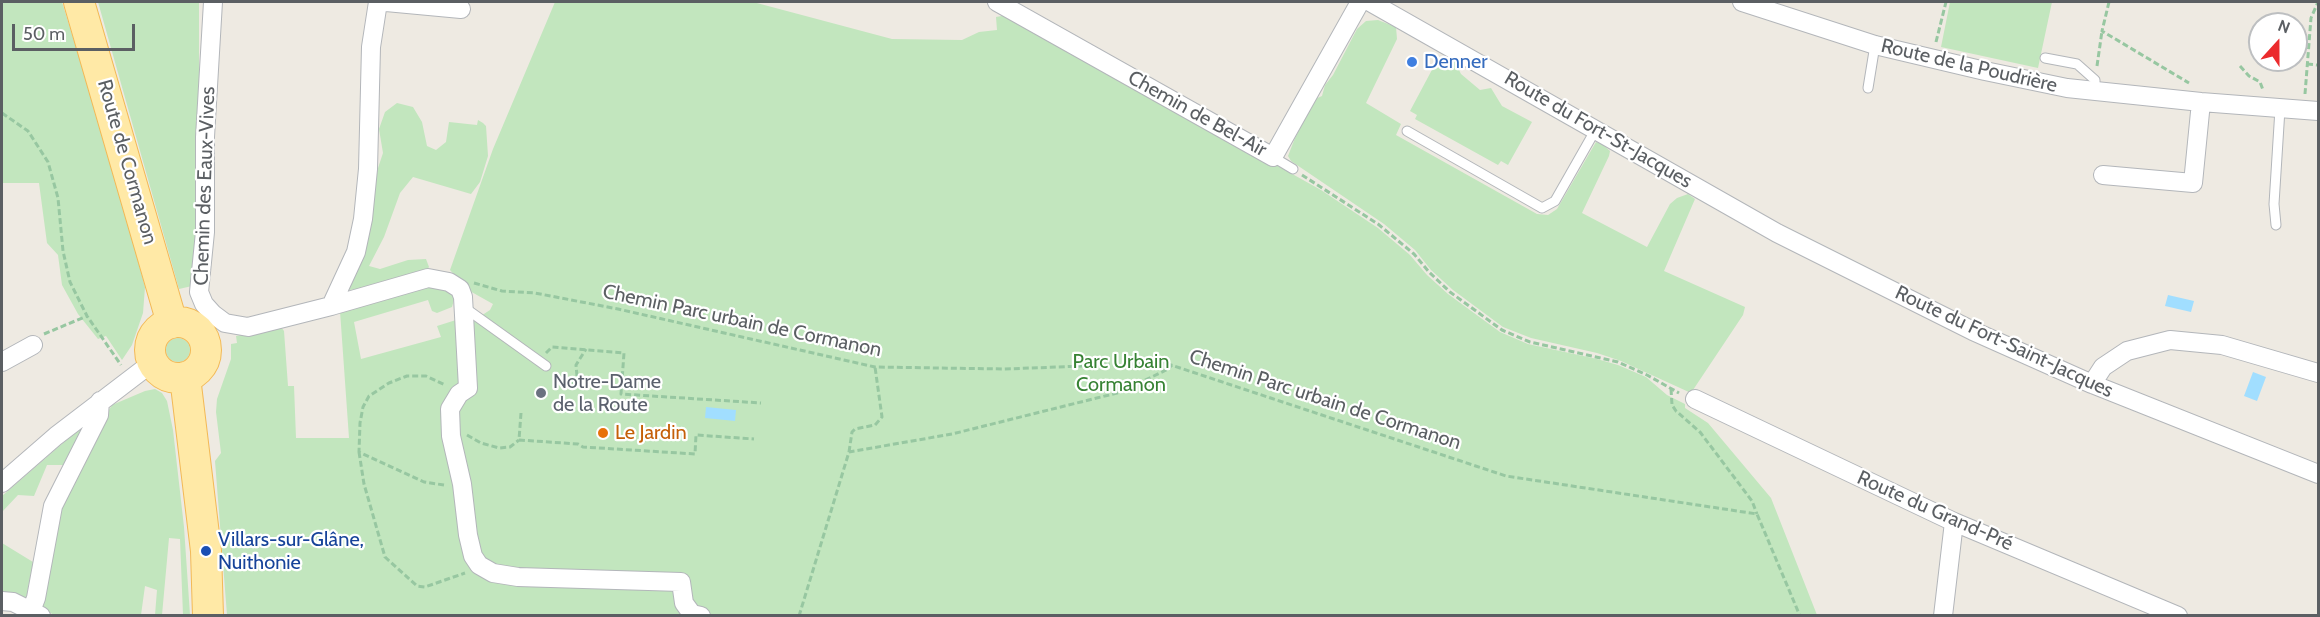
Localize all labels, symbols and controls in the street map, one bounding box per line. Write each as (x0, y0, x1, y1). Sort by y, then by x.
scale bar (15, 12, 138, 50)
north arrow (2248, 12, 2308, 72)
text: N (2275, 16, 2293, 37)
text: 50 m (23, 23, 65, 45)
street label: Route de la Poudrière (1879, 34, 2059, 98)
place label: Denner (1424, 50, 1488, 74)
marker: Denner (1405, 55, 1419, 69)
street label: Chemin de Bel-Air (1123, 66, 1271, 162)
street label: Route du Fort-St-Jacques (1500, 66, 1696, 194)
street label: Route de Cormanon (92, 77, 162, 247)
street label: Chemin des Eaux-Vives (190, 86, 220, 286)
street label: Chemin Parc urbain de Cormanon (600, 280, 884, 362)
street label: Route du Fort-Saint-Jacques (1891, 281, 2117, 403)
street label: Chemin Parc urbain de Cormanon (1186, 345, 1464, 455)
park label: Parc Urbain Cormanon (1073, 350, 1169, 397)
place label: Notre-Dame de la Route (553, 370, 661, 417)
marker: Notre-Dame de la Route (534, 386, 548, 400)
place label: Le Jardin (615, 421, 687, 445)
marker: Le Jardin (596, 426, 610, 440)
street label: Route du Grand-Pré (1853, 466, 2017, 556)
place label: Villars-sur-Glâne, Nuithonie (218, 528, 364, 575)
marker: Villars-sur-Glâne, Nuithonie (199, 544, 213, 558)

